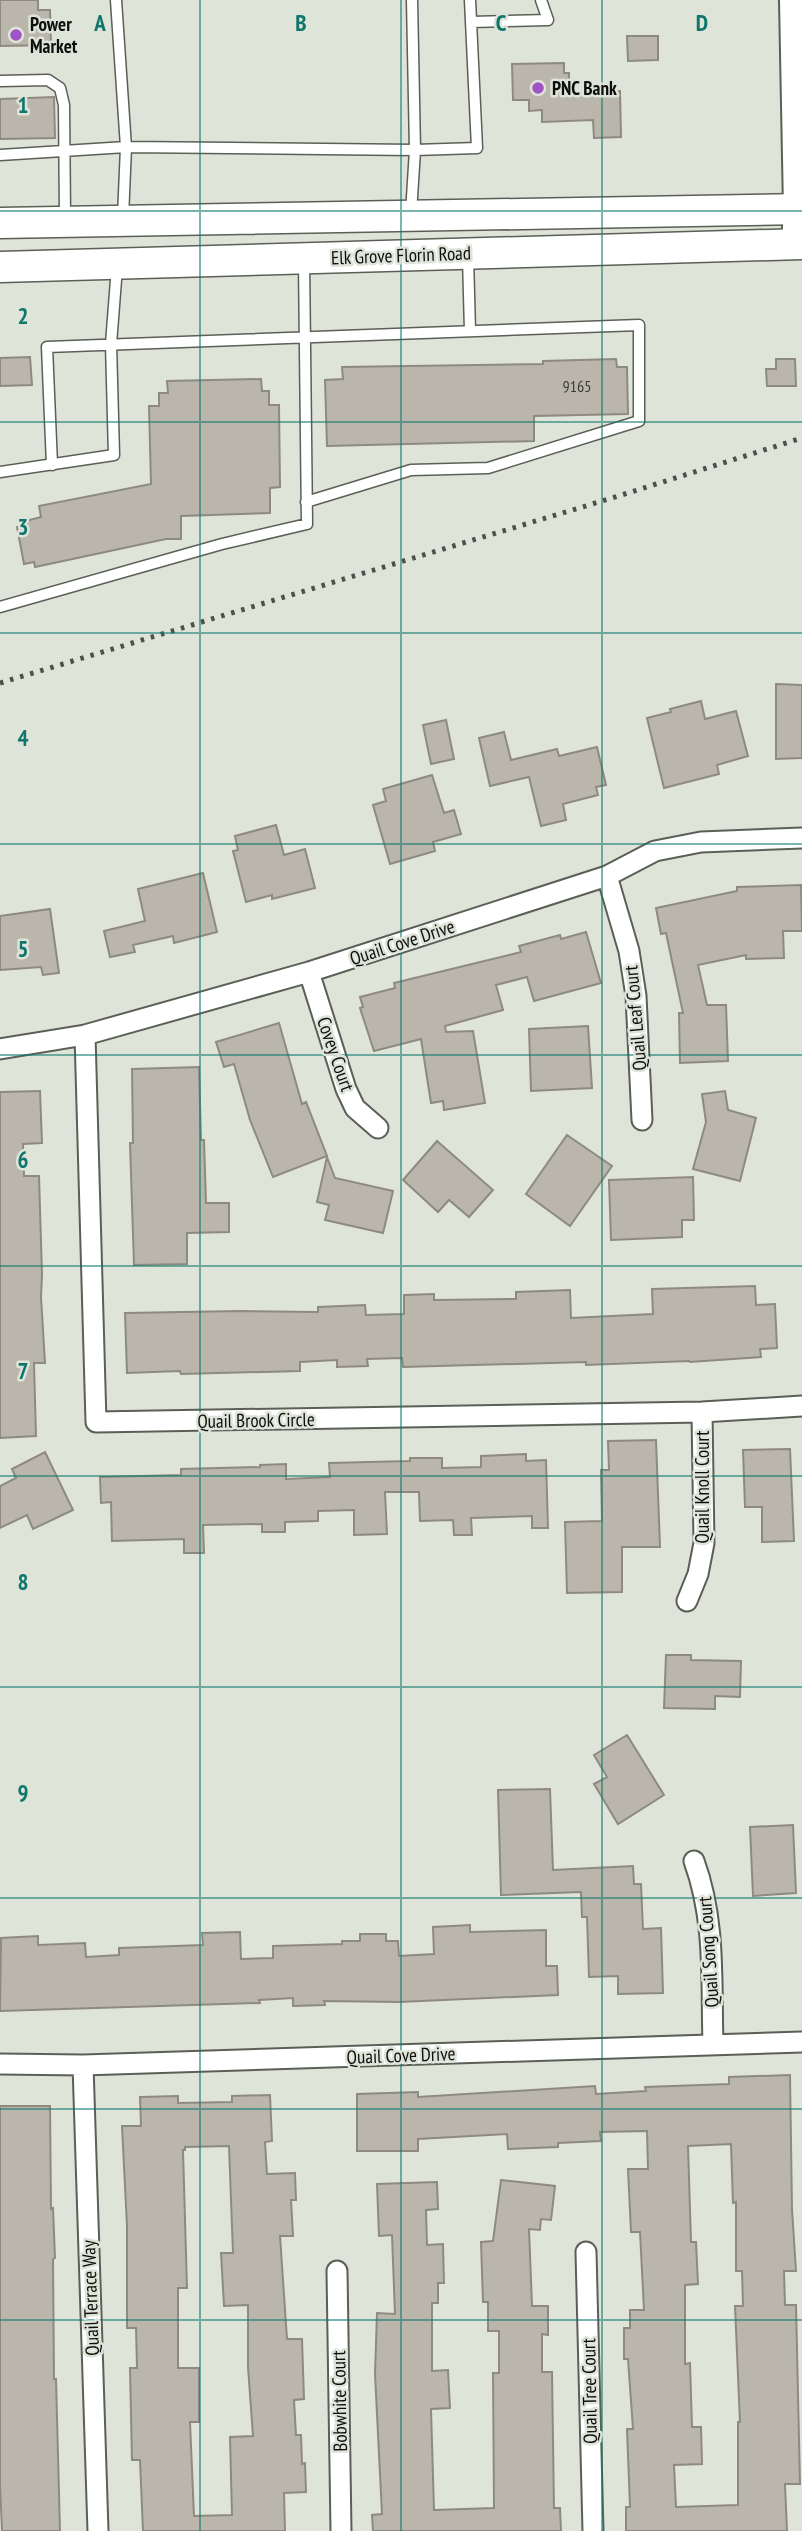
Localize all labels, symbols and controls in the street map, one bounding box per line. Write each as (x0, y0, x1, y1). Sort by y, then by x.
text: A (93, 8, 106, 37)
text: B (295, 8, 307, 37)
text: C (496, 8, 507, 37)
text: D (696, 8, 708, 37)
place label: Power Market (30, 12, 78, 58)
marker: Power Market (8, 27, 24, 43)
place label: PNC Bank (552, 76, 617, 100)
marker: PNC Bank (530, 80, 546, 96)
text: 1 (18, 90, 29, 119)
street label: Elk Grove Florin Road (331, 241, 471, 269)
text: 2 (18, 301, 29, 330)
house number: 9165 (563, 376, 591, 396)
text: 3 (18, 512, 29, 541)
text: 4 (18, 723, 29, 752)
street label: Quail Cove Drive (347, 914, 458, 970)
text: 5 (18, 934, 29, 963)
street label: Quail Leaf Court (618, 964, 652, 1072)
street label: Covey Court (312, 1014, 360, 1095)
text: 6 (18, 1145, 29, 1174)
text: 7 (18, 1356, 29, 1385)
street label: Quail Brook Circle (197, 1407, 315, 1433)
street label: Quail Knoll Court (690, 1430, 714, 1543)
text: 8 (18, 1567, 29, 1596)
text: 9 (18, 1778, 29, 1807)
street label: Quail Song Court (692, 1895, 724, 2008)
street label: Quail Cove Drive (346, 2041, 456, 2069)
street label: Quail Terrace Way (76, 2239, 104, 2356)
street label: Quail Tree Court (576, 2337, 602, 2444)
street label: Bobwhite Court (326, 2349, 352, 2452)

